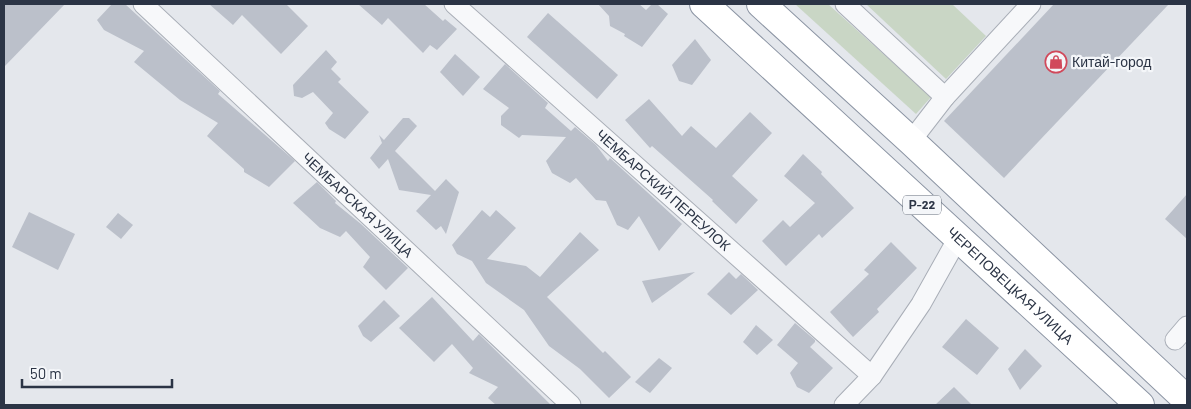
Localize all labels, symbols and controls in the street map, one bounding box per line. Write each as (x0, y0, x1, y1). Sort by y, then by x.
shop icon: Китай-город (1044, 50, 1068, 74)
place label: Китай-город (1072, 53, 1151, 70)
street label: ЧЕМБАРСКИЙ ПЕРЕУЛОК (593, 126, 735, 254)
street label: ЧЕМБАРСКАЯ УЛИЦА (299, 149, 417, 261)
road number: Р-22 (903, 196, 941, 214)
street label: ЧЕРЕПОВЕЦКАЯ УЛИЦА (944, 223, 1078, 348)
scale bar (22, 356, 172, 388)
text: 50 m (30, 364, 62, 382)

